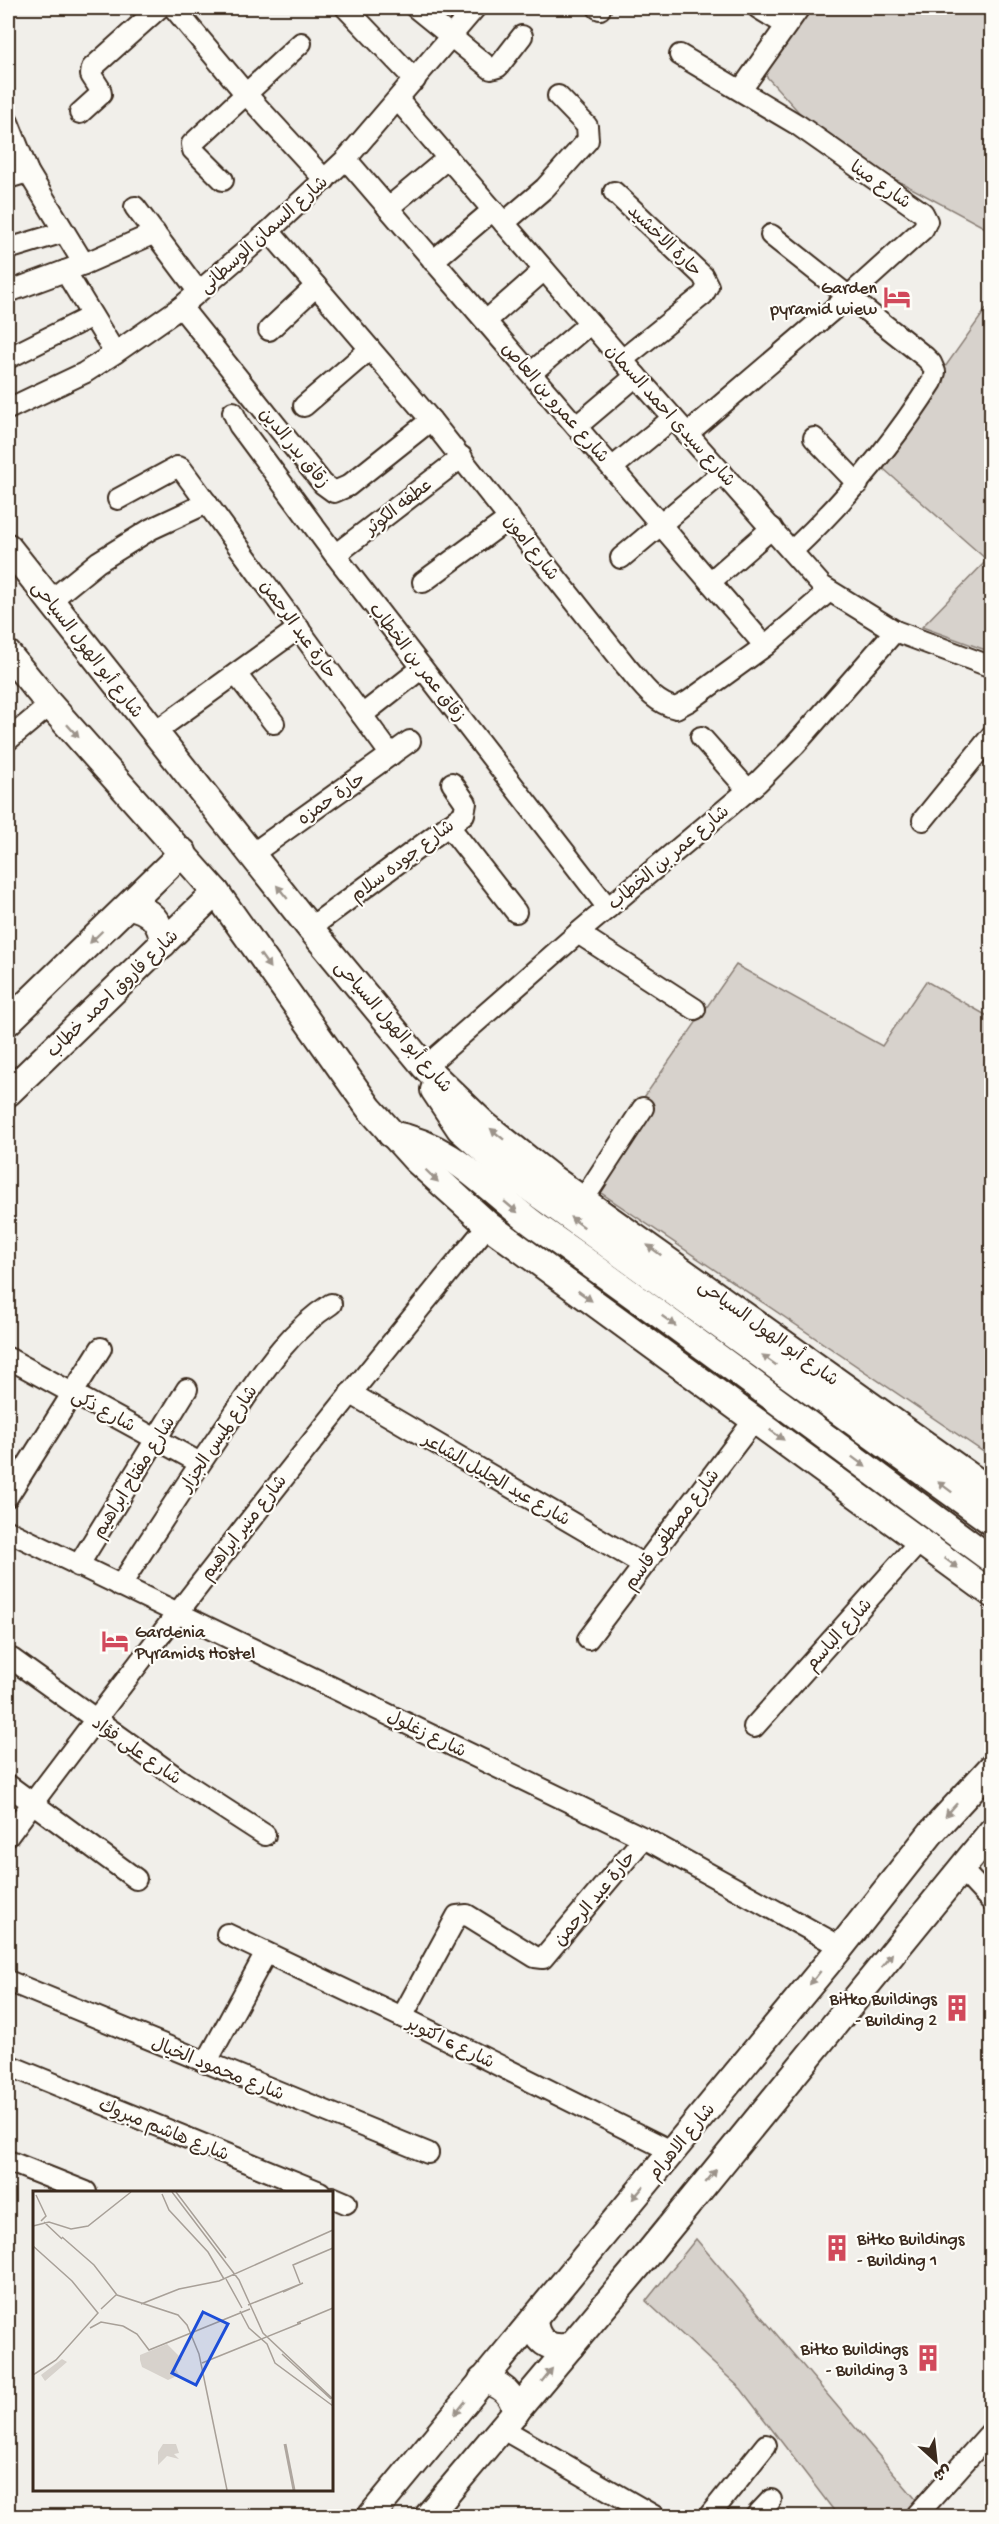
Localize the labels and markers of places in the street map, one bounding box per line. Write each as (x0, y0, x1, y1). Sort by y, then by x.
place label: Garden pyramid wiew (769, 279, 877, 321)
hotel icon: Garden pyramid wiew (882, 282, 912, 312)
place label: Gardenia Pyramids Hostel (134, 1623, 255, 1665)
hotel icon: Gardenia Pyramids Hostel (100, 1626, 130, 1656)
place label: Bitko Buildings - Building 2 (829, 1990, 938, 2032)
building icon: Bitko Buildings - Building 2 (942, 1993, 972, 2023)
place label: Bitko Buildings - Building 1 (856, 2230, 966, 2272)
building icon: Bitko Buildings - Building 1 (822, 2233, 852, 2263)
place label: Bitko Buildings - Building 3 (800, 2340, 909, 2382)
building icon: Bitko Buildings - Building 3 (913, 2343, 943, 2373)

